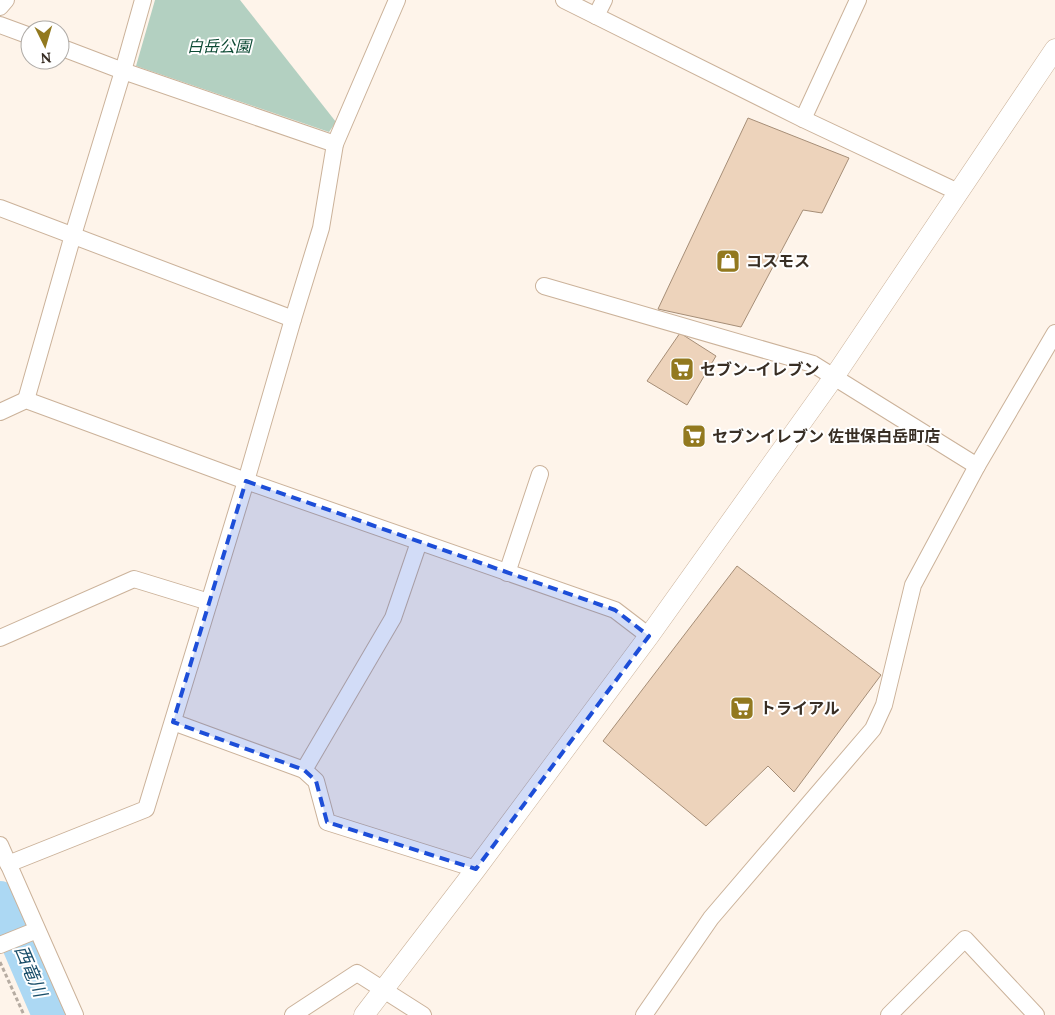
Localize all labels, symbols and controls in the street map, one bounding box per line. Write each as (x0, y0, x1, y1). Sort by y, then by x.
north arrow (20, 20, 70, 70)
park label: 白岳公園 (187, 36, 253, 56)
text: N (40, 49, 52, 67)
shop icon: コスモス (715, 248, 741, 274)
place label: コスモス (746, 251, 810, 271)
supermarket icon: セブン-イレブン (669, 356, 695, 382)
place label: セブン-イレブン (700, 359, 820, 379)
supermarket icon: セブンイレブン 佐世保白岳町店 (681, 423, 707, 449)
place label: セブンイレブン 佐世保白岳町店 (712, 426, 940, 446)
supermarket icon: トライアル (729, 695, 755, 721)
place label: トライアル (760, 698, 840, 718)
water label: 西竜川 (10, 942, 53, 1002)

